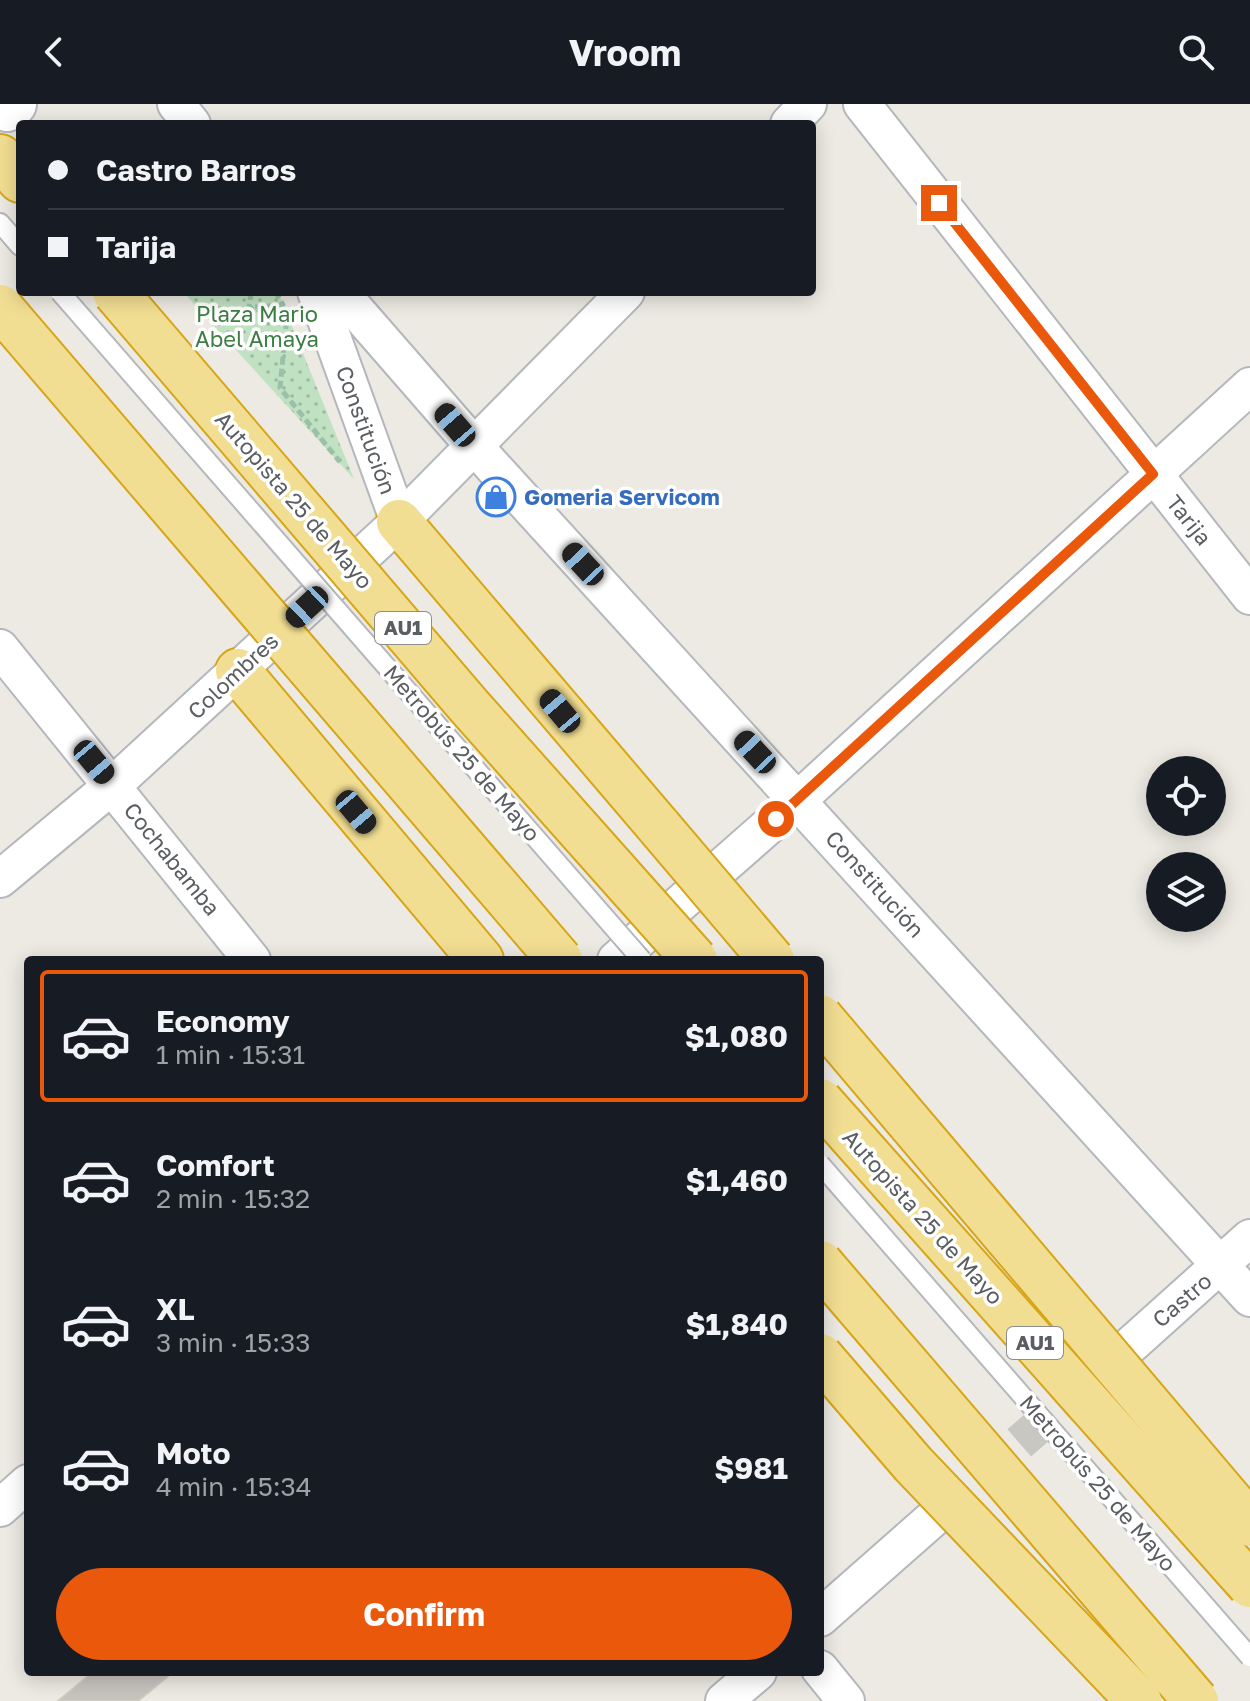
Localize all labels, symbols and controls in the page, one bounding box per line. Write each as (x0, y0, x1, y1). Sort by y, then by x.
icon: back (32, 30, 76, 74)
icon: search (1174, 30, 1218, 74)
text: Vroom (569, 31, 681, 74)
text: Castro Barros (96, 152, 296, 188)
route end (921, 185, 957, 221)
text: Tarija (96, 229, 176, 265)
park label: Plaza Mario Abel Amaya (195, 300, 319, 352)
street label: Constitución (331, 362, 402, 498)
car (430, 399, 480, 451)
street label: Autopista 25 de Mayo (210, 405, 379, 594)
shop icon: Gomeria Servicom (475, 476, 517, 518)
place label: Gomeria Servicom (524, 483, 720, 510)
street label: Tarija (1161, 489, 1218, 550)
car (558, 538, 608, 590)
car (281, 582, 333, 632)
road number: AU1 (375, 612, 431, 644)
street label: Colombres (182, 627, 284, 724)
street label: Metrobús 25 de Mayo (378, 659, 546, 846)
car (535, 685, 585, 737)
car (730, 726, 780, 778)
car (69, 736, 119, 788)
map controls (1146, 756, 1226, 932)
button: locate (1146, 756, 1226, 836)
car (331, 786, 381, 838)
street label: Cochabamba (119, 797, 226, 921)
route start (758, 801, 794, 837)
street label: Constitución (820, 825, 930, 943)
button: layers (1146, 852, 1226, 932)
icon: car (60, 1000, 132, 1072)
text: Economy (156, 1003, 290, 1039)
text: $1,080 (685, 1018, 788, 1054)
text: 1 min · 15:31 (156, 1039, 305, 1070)
street label: Autopista 25 de Mayo (838, 1124, 1009, 1310)
icon: car (60, 1144, 132, 1216)
text: Comfort (156, 1147, 275, 1183)
text: $1,460 (686, 1162, 788, 1198)
text: 2 min · 15:32 (156, 1183, 310, 1214)
street label: Castro (1147, 1267, 1217, 1333)
icon: car (60, 1288, 132, 1360)
text: XL (156, 1291, 195, 1327)
text: $1,840 (685, 1306, 788, 1342)
text: 3 min · 15:33 (156, 1327, 310, 1358)
road number: AU1 (1007, 1327, 1063, 1359)
street label: Metrobús 25 de Mayo (1014, 1389, 1182, 1576)
icon: car (60, 1432, 132, 1504)
text: Moto (156, 1435, 231, 1471)
text: $981 (714, 1450, 788, 1486)
text: 4 min · 15:34 (156, 1471, 312, 1502)
button: Confirm (56, 1568, 792, 1660)

